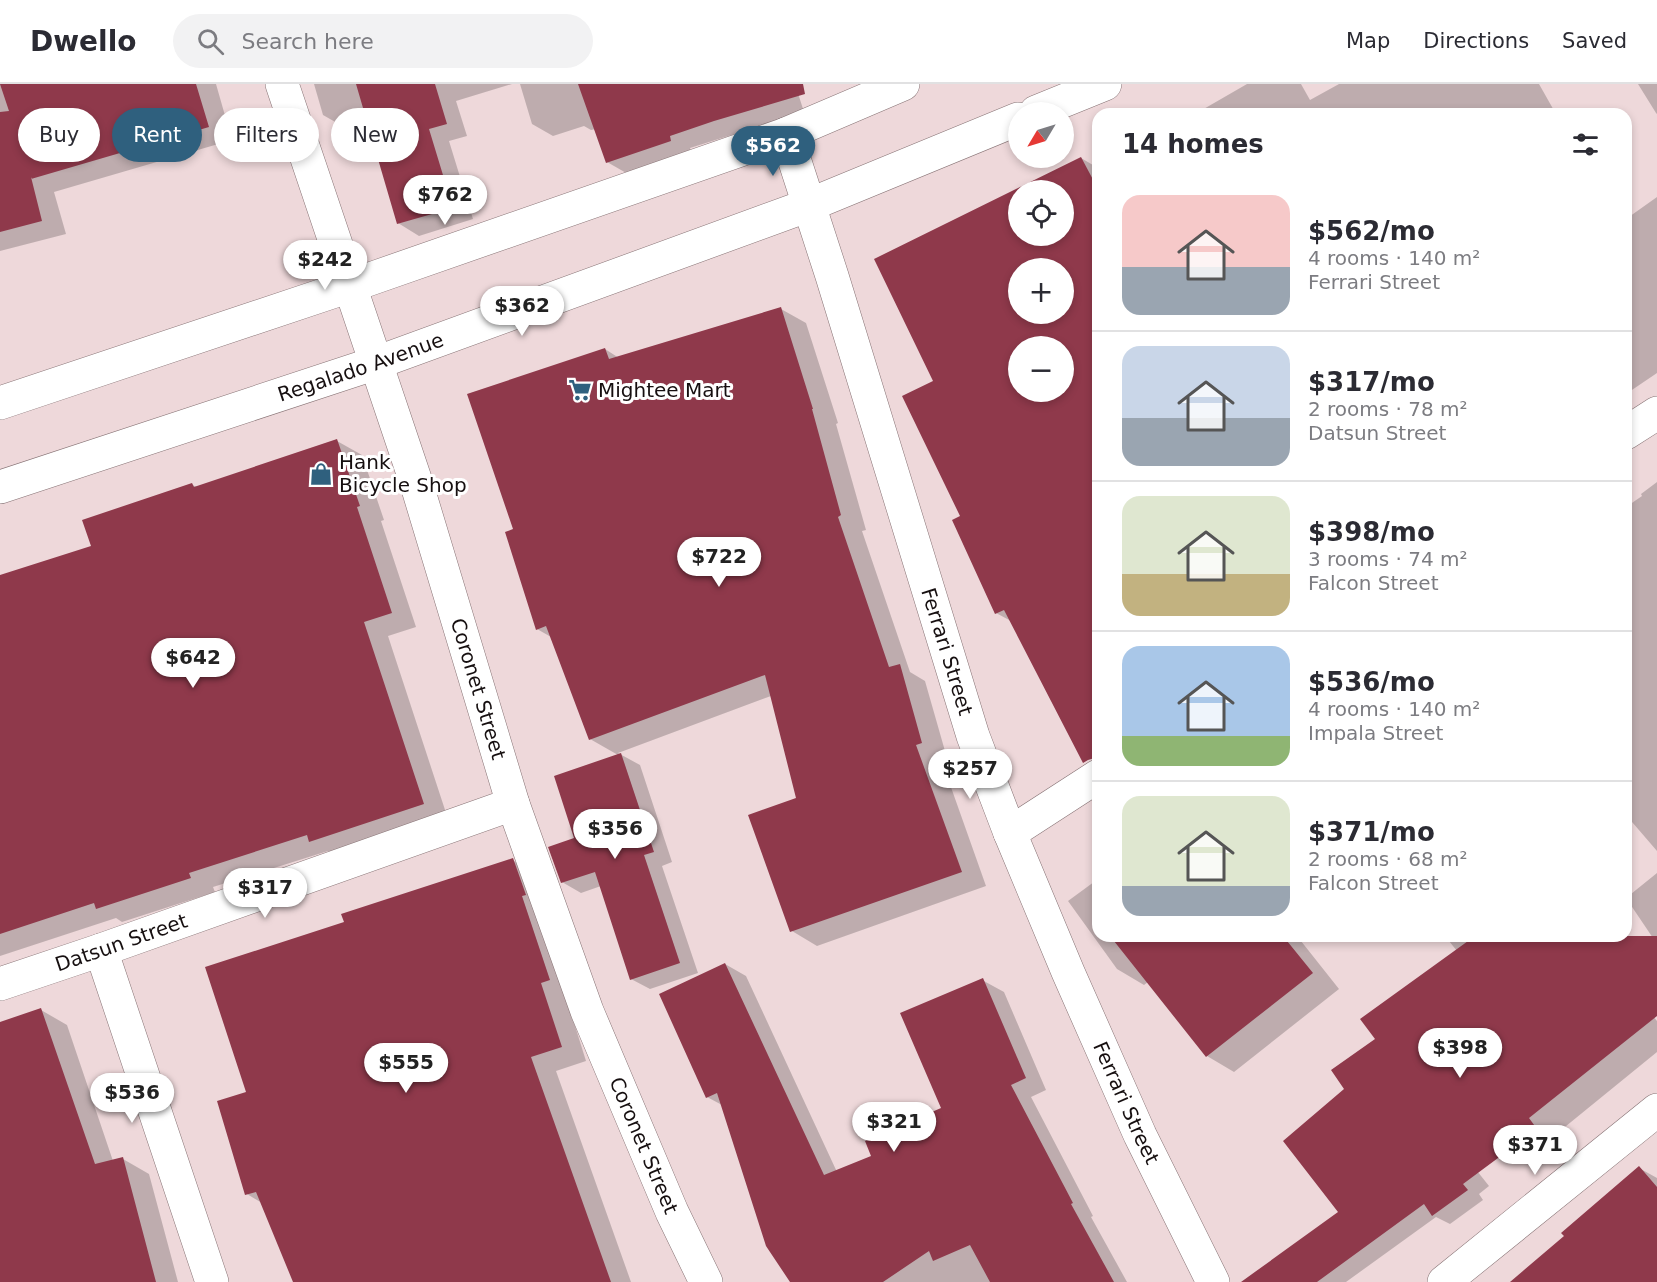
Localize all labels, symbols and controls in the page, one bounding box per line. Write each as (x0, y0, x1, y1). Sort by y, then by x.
search box (173, 14, 593, 68)
text: Dwello (30, 25, 137, 58)
icon: search (194, 25, 227, 58)
text: Search here (242, 29, 374, 54)
text: Map (1346, 29, 1390, 53)
text: Directions (1423, 29, 1529, 53)
text: Saved (1562, 29, 1627, 53)
north arrow (1008, 102, 1074, 168)
map controls (1008, 102, 1074, 402)
chip: Buy (18, 108, 100, 162)
chip: Rent (112, 108, 202, 162)
chip: Filters (214, 108, 319, 162)
chip: New (331, 108, 419, 162)
pin: $562 (737, 126, 809, 177)
icon: filters (1569, 128, 1602, 161)
text: 14 homes (1122, 129, 1264, 159)
text: $562 (745, 133, 801, 157)
pin: $762 (409, 175, 481, 226)
button: locate (1008, 180, 1074, 246)
text: $762 (417, 182, 473, 206)
text: $562/mo (1308, 216, 1435, 246)
icon: home (1170, 219, 1242, 291)
pin: $242 (289, 240, 361, 291)
text: 4 rooms · 140 m² (1308, 246, 1480, 270)
text: $242 (297, 247, 353, 271)
button: + (1008, 258, 1074, 324)
text: Ferrari Street (1308, 270, 1440, 294)
pin: $362 (486, 286, 558, 337)
text: $362 (494, 293, 550, 317)
street label: Regalado Avenue (275, 327, 447, 407)
button: − (1008, 336, 1074, 402)
text: $317/mo (1308, 367, 1435, 397)
icon: home (1170, 370, 1242, 442)
supermarket icon: Mightee Mart (567, 377, 593, 403)
place label: Mightee Mart (598, 378, 731, 402)
text: 2 rooms · 78 m² (1308, 397, 1468, 421)
text: Datsun Street (1308, 421, 1446, 445)
place label: Hank Bicycle Shop (339, 450, 467, 497)
shop icon: Hank Bicycle Shop (308, 461, 334, 487)
text: $398/mo (1308, 517, 1435, 547)
icon: home (1170, 520, 1242, 592)
pin: $722 (683, 537, 755, 588)
text: $722 (691, 544, 747, 568)
text: 3 rooms · 74 m² (1308, 547, 1468, 571)
text: Falcon Street (1308, 571, 1439, 595)
street label: Ferrari Street (916, 585, 978, 718)
street label: Coronet Street (446, 615, 511, 763)
pin: $642 (157, 638, 229, 689)
text: $642 (165, 645, 221, 669)
text: $536/mo (1308, 667, 1435, 697)
icon: home (1170, 670, 1242, 742)
text: 4 rooms · 140 m² (1308, 697, 1480, 721)
text: Impala Street (1308, 721, 1443, 745)
pin: $257 (934, 749, 1006, 800)
text: $257 (942, 756, 998, 780)
pin: $356 (579, 809, 651, 860)
text: $356 (587, 816, 643, 840)
text: $371/mo (1308, 817, 1435, 847)
icon: home (1170, 820, 1242, 892)
text: 2 rooms · 68 m² (1308, 847, 1468, 871)
pin: $317 (229, 868, 301, 919)
text: Falcon Street (1308, 871, 1439, 895)
text: $317 (237, 875, 293, 899)
street label: Datsun Street (52, 908, 191, 977)
pin: $398 (1424, 1028, 1496, 1079)
text: $398 (1432, 1035, 1488, 1059)
street label: Ferrari Street (1088, 1038, 1165, 1168)
pin: $555 (370, 1043, 442, 1094)
text: $555 (378, 1050, 434, 1074)
pin: $536 (96, 1073, 168, 1124)
street label: Coronet Street (604, 1073, 683, 1218)
text: $536 (104, 1080, 160, 1104)
pin: $321 (858, 1102, 930, 1153)
text: $321 (866, 1109, 922, 1133)
pin: $371 (1499, 1125, 1571, 1176)
text: $371 (1507, 1132, 1563, 1156)

